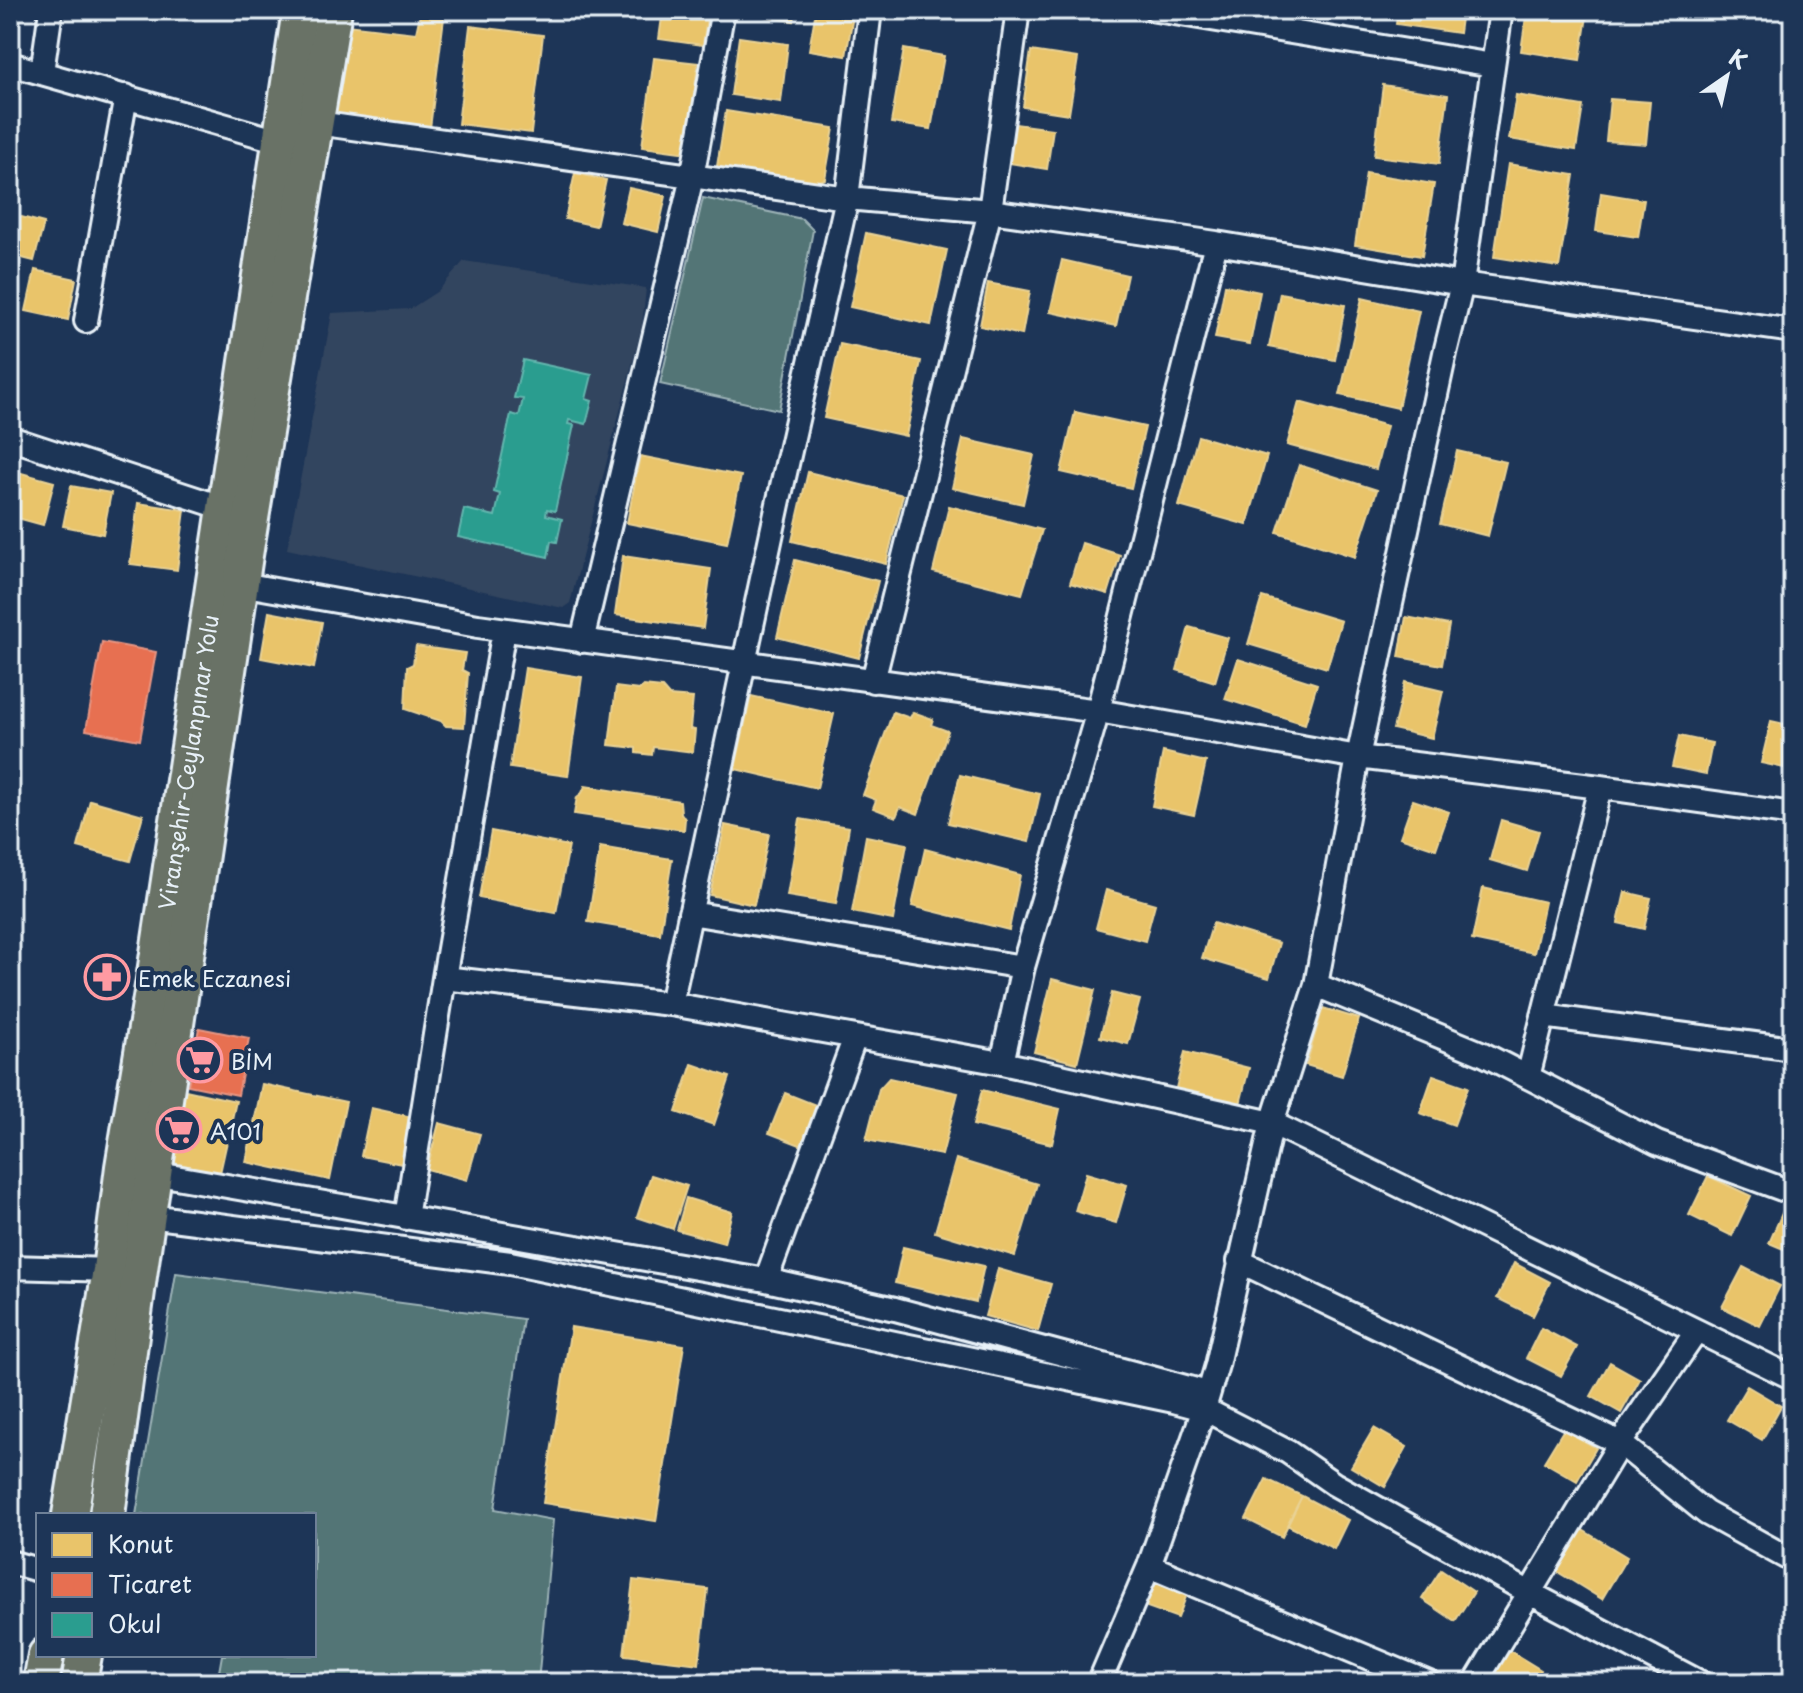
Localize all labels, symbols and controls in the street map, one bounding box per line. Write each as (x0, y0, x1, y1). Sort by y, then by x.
north arrow (1687, 36, 1767, 116)
text: K (1723, 40, 1755, 76)
street label: Viranşehir-Ceylanpınar Yolu (148, 612, 225, 912)
pharmacy icon: Emek Eczanesi (83, 953, 131, 1001)
place label: Emek Eczanesi (138, 961, 291, 994)
supermarket icon: BİM (176, 1036, 224, 1084)
place label: BİM (231, 1044, 273, 1077)
supermarket icon: A101 (155, 1106, 203, 1154)
place label: A101 (210, 1114, 261, 1147)
legend (36, 1513, 316, 1657)
text: Konut (108, 1525, 173, 1561)
text: Ticaret (108, 1565, 192, 1601)
text: Okul (108, 1605, 161, 1641)

